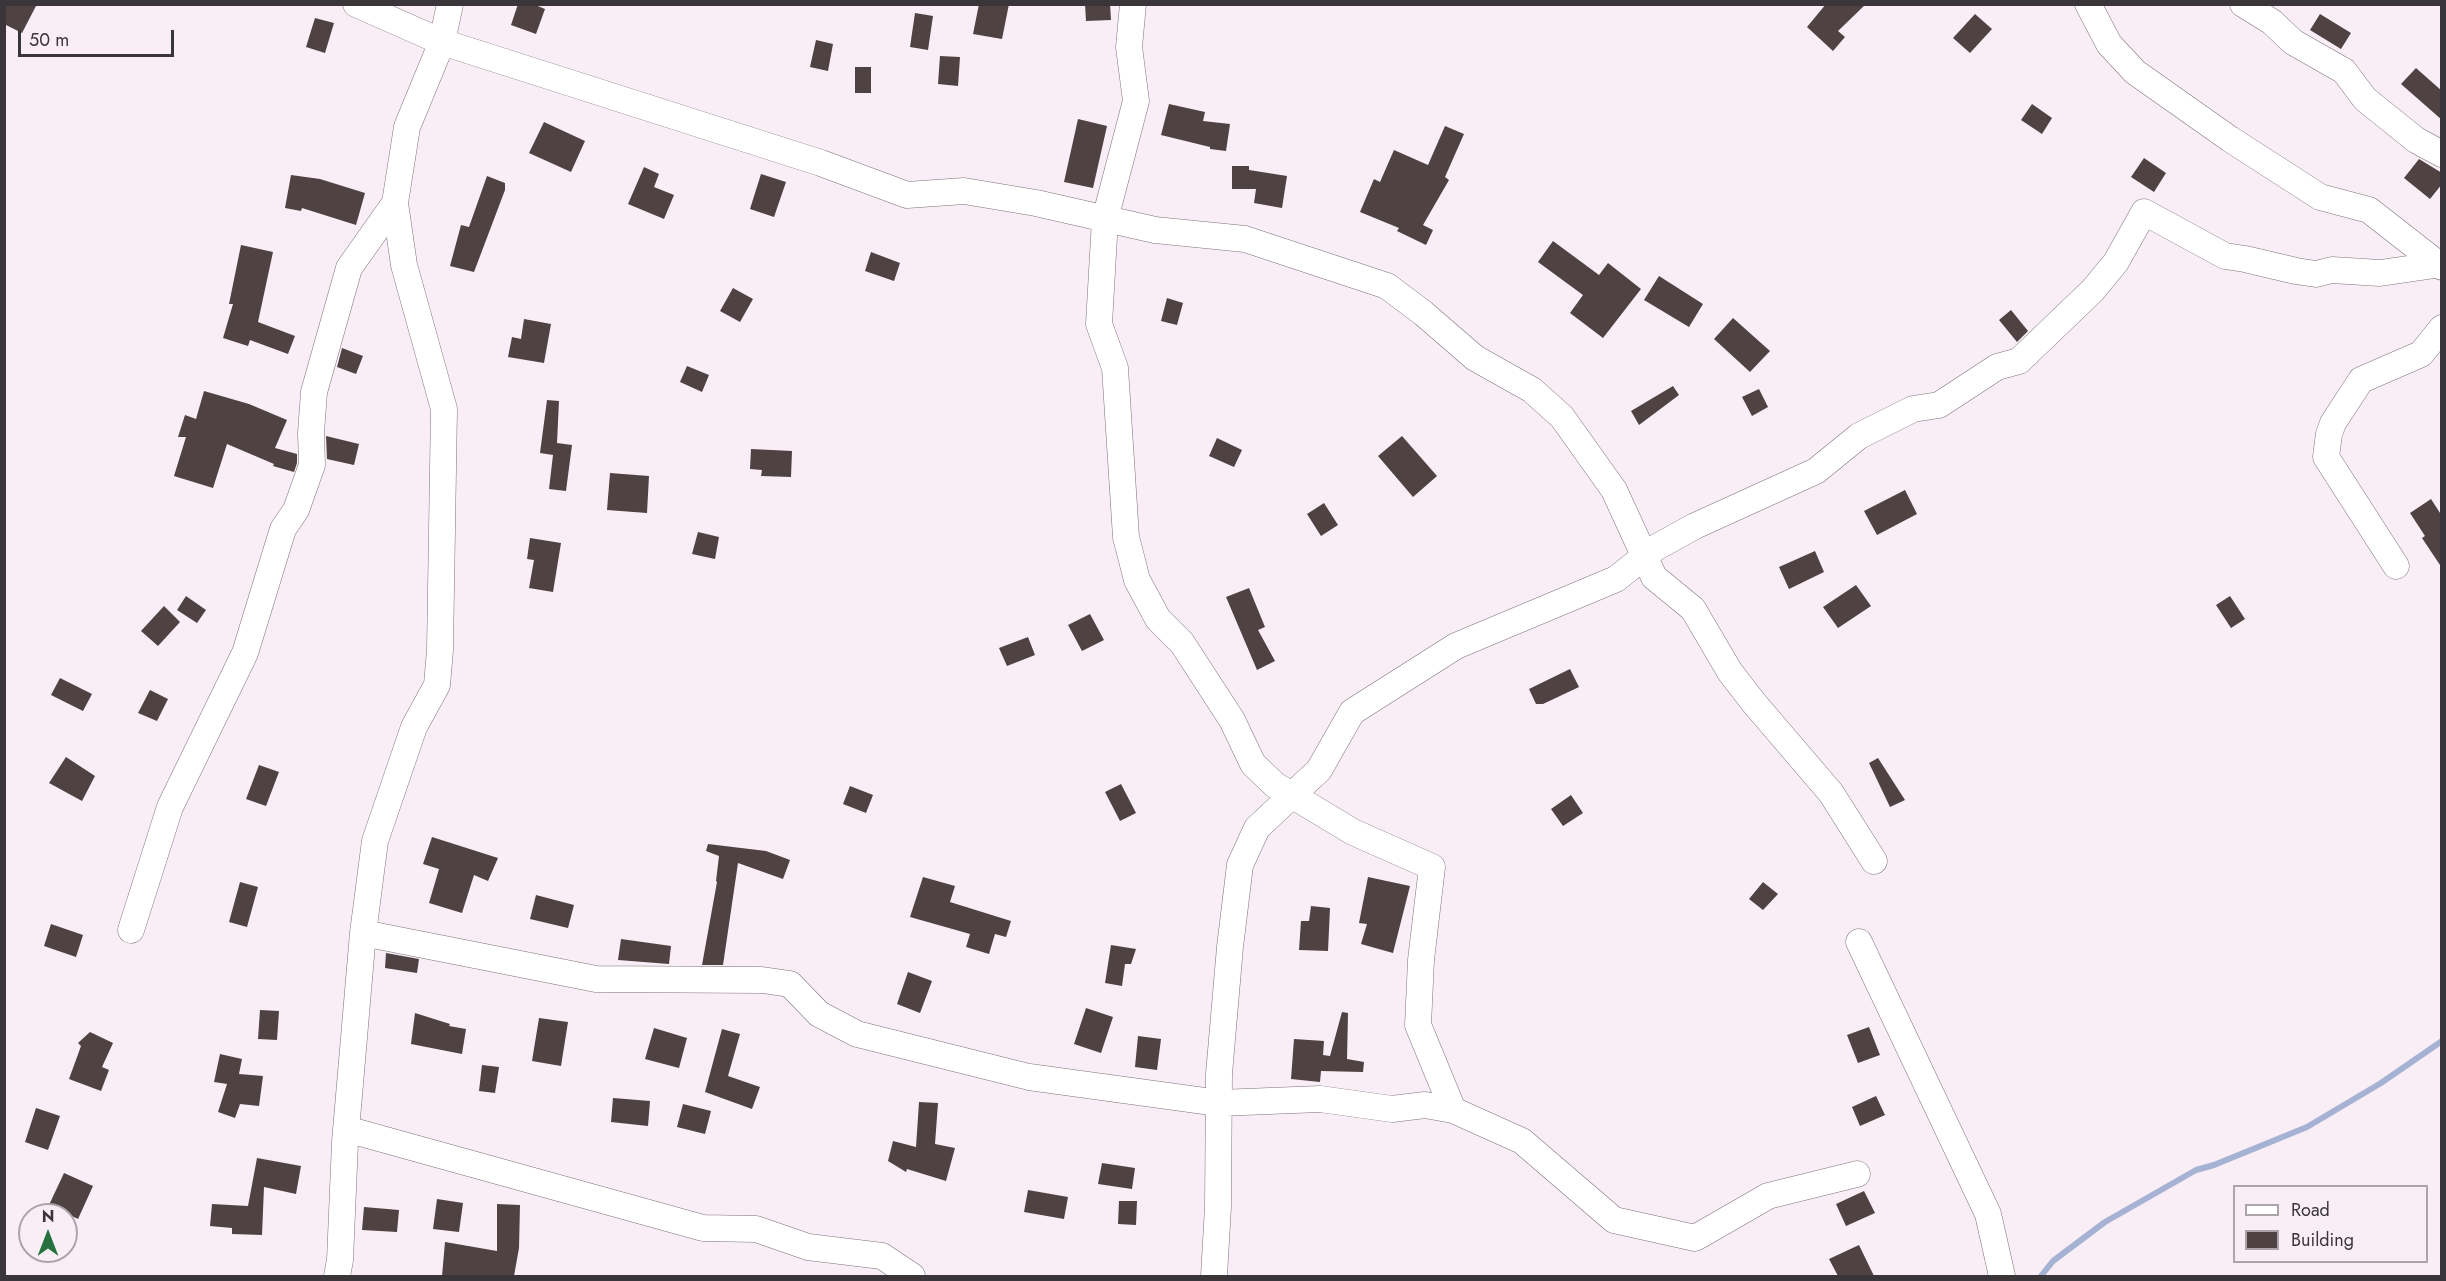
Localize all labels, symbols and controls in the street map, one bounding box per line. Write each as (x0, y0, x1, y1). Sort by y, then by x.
scale bar (21, 18, 177, 56)
text: 50 m (29, 27, 69, 53)
legend (2233, 1185, 2428, 1263)
text: Road (2291, 1197, 2330, 1223)
north arrow (18, 1203, 78, 1263)
text: N (42, 1205, 54, 1228)
text: Building (2291, 1227, 2354, 1253)

